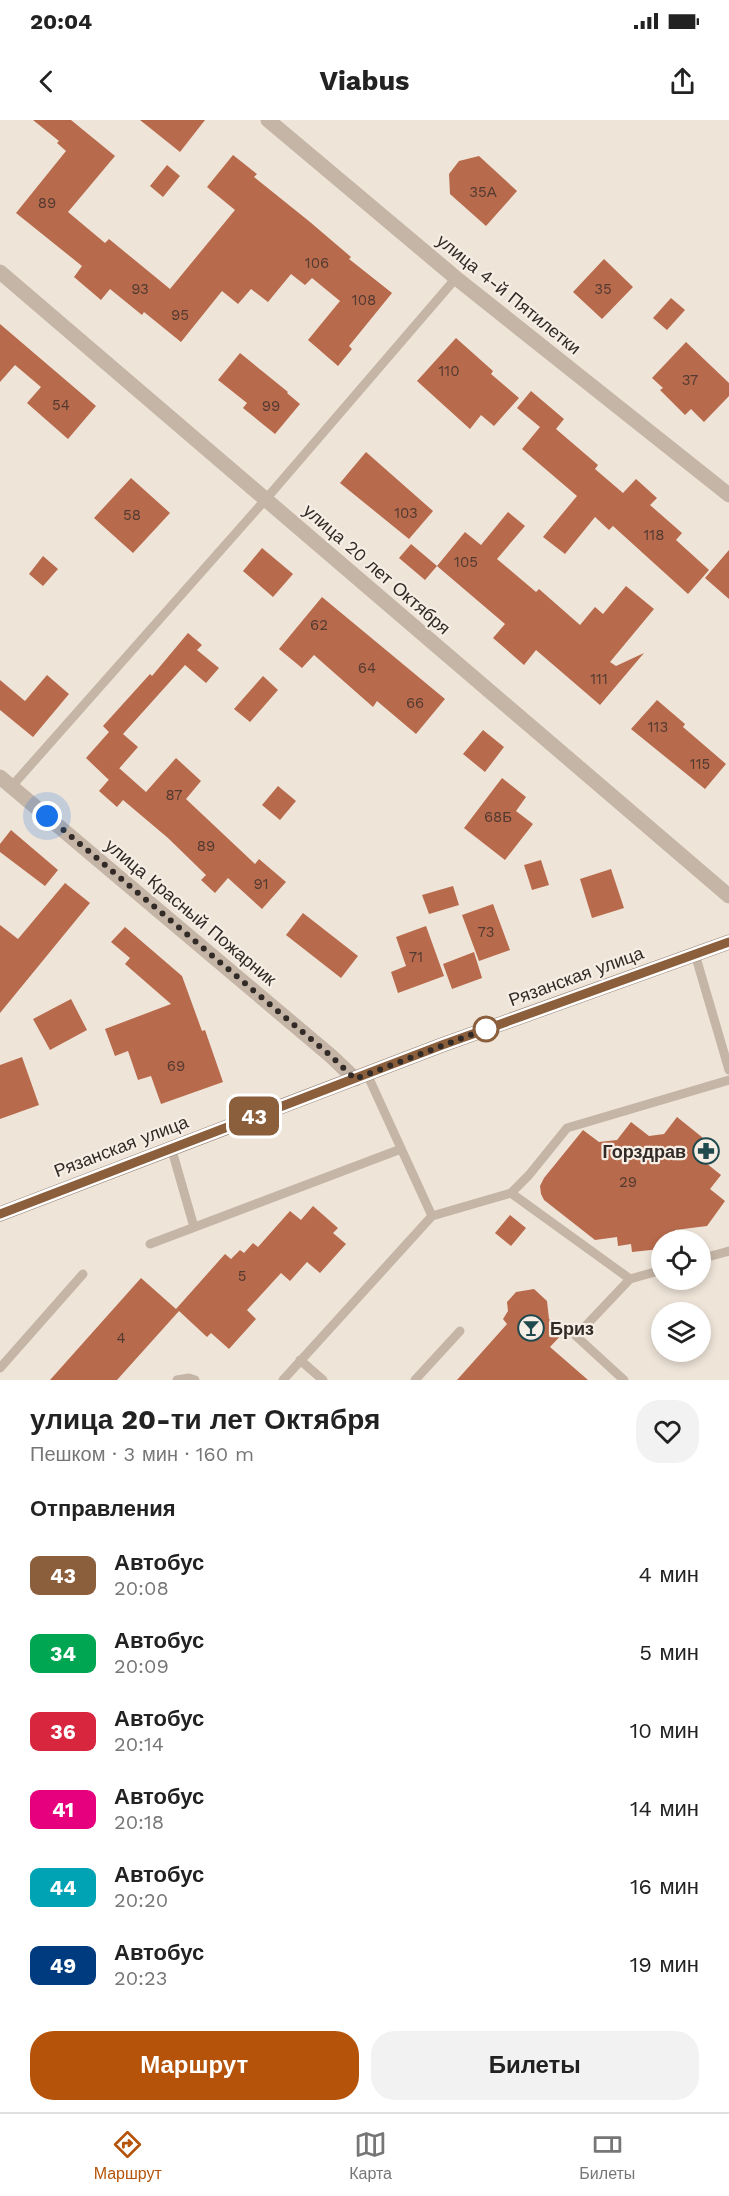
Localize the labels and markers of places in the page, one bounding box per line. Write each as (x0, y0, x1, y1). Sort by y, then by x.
unlabelled marker (473, 1016, 499, 1042)
pharmacy icon: Горздрав (691, 1136, 721, 1166)
place label: Горздрав (602, 1141, 686, 1162)
bar icon: Бриз (516, 1313, 546, 1343)
place label: Бриз (550, 1318, 594, 1339)

